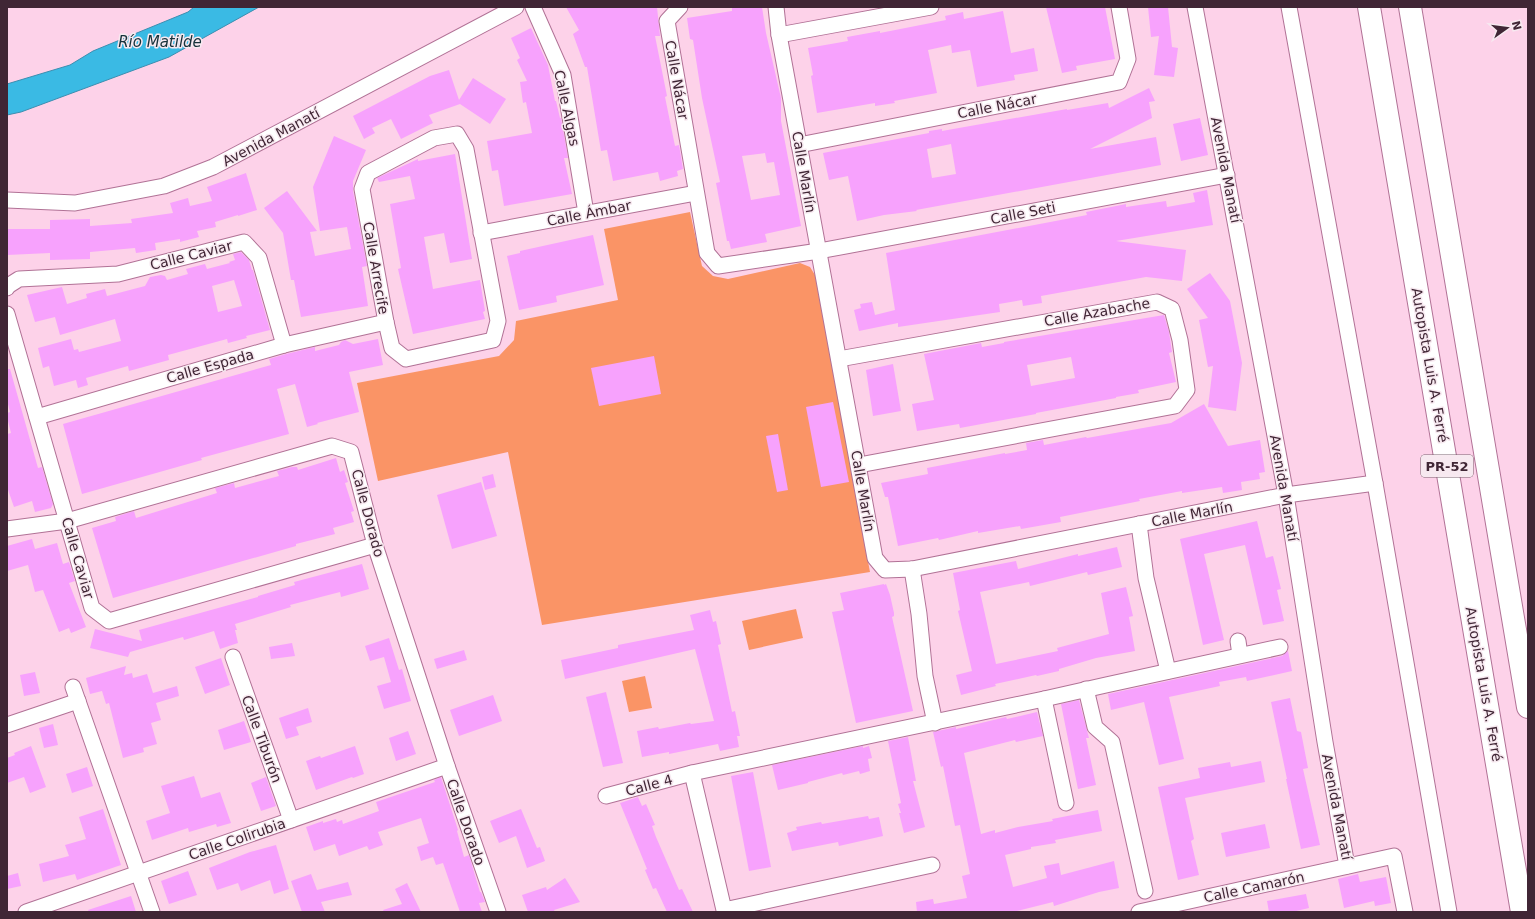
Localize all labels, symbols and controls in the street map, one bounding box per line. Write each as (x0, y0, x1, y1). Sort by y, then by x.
north arrow (1487, 8, 1527, 48)
text: N (1509, 20, 1524, 32)
water label: Río Matilde (118, 33, 202, 51)
street label: Calle Nácar (662, 39, 692, 121)
street label: Calle Algas (551, 68, 583, 148)
street label: Calle Nácar (956, 90, 1038, 122)
street label: Avenida Manatí (220, 104, 323, 169)
street label: Avenida Manatí (1208, 116, 1244, 226)
street label: Calle Marlín (789, 130, 819, 214)
street label: Calle Ámbar (545, 197, 633, 229)
street label: Calle Seti (989, 199, 1057, 227)
street label: Calle Arrecife (360, 221, 392, 315)
street label: Calle Caviar (148, 237, 234, 273)
street label: Autopista Luis A. Ferré (1409, 286, 1451, 444)
street label: Calle Azabache (1043, 295, 1151, 329)
street label: Calle Espada (164, 346, 256, 386)
street label: Avenida Manatí (1267, 434, 1301, 544)
street label: Calle Marlín (848, 449, 878, 533)
road number: PR-52 (1421, 455, 1473, 477)
street label: Calle Dorado (349, 467, 387, 559)
street label: Calle Marlín (1150, 498, 1234, 530)
street label: Calle Caviar (59, 515, 97, 601)
street label: Autopista Luis A. Ferré (1463, 605, 1505, 763)
street label: Calle Tiburón (239, 693, 285, 785)
street label: Avenida Manatí (1319, 753, 1355, 863)
street label: Calle 4 (624, 771, 674, 799)
street label: Calle Dorado (444, 777, 488, 867)
street label: Calle Colirubia (186, 815, 288, 863)
street label: Calle Camarón (1202, 869, 1306, 905)

